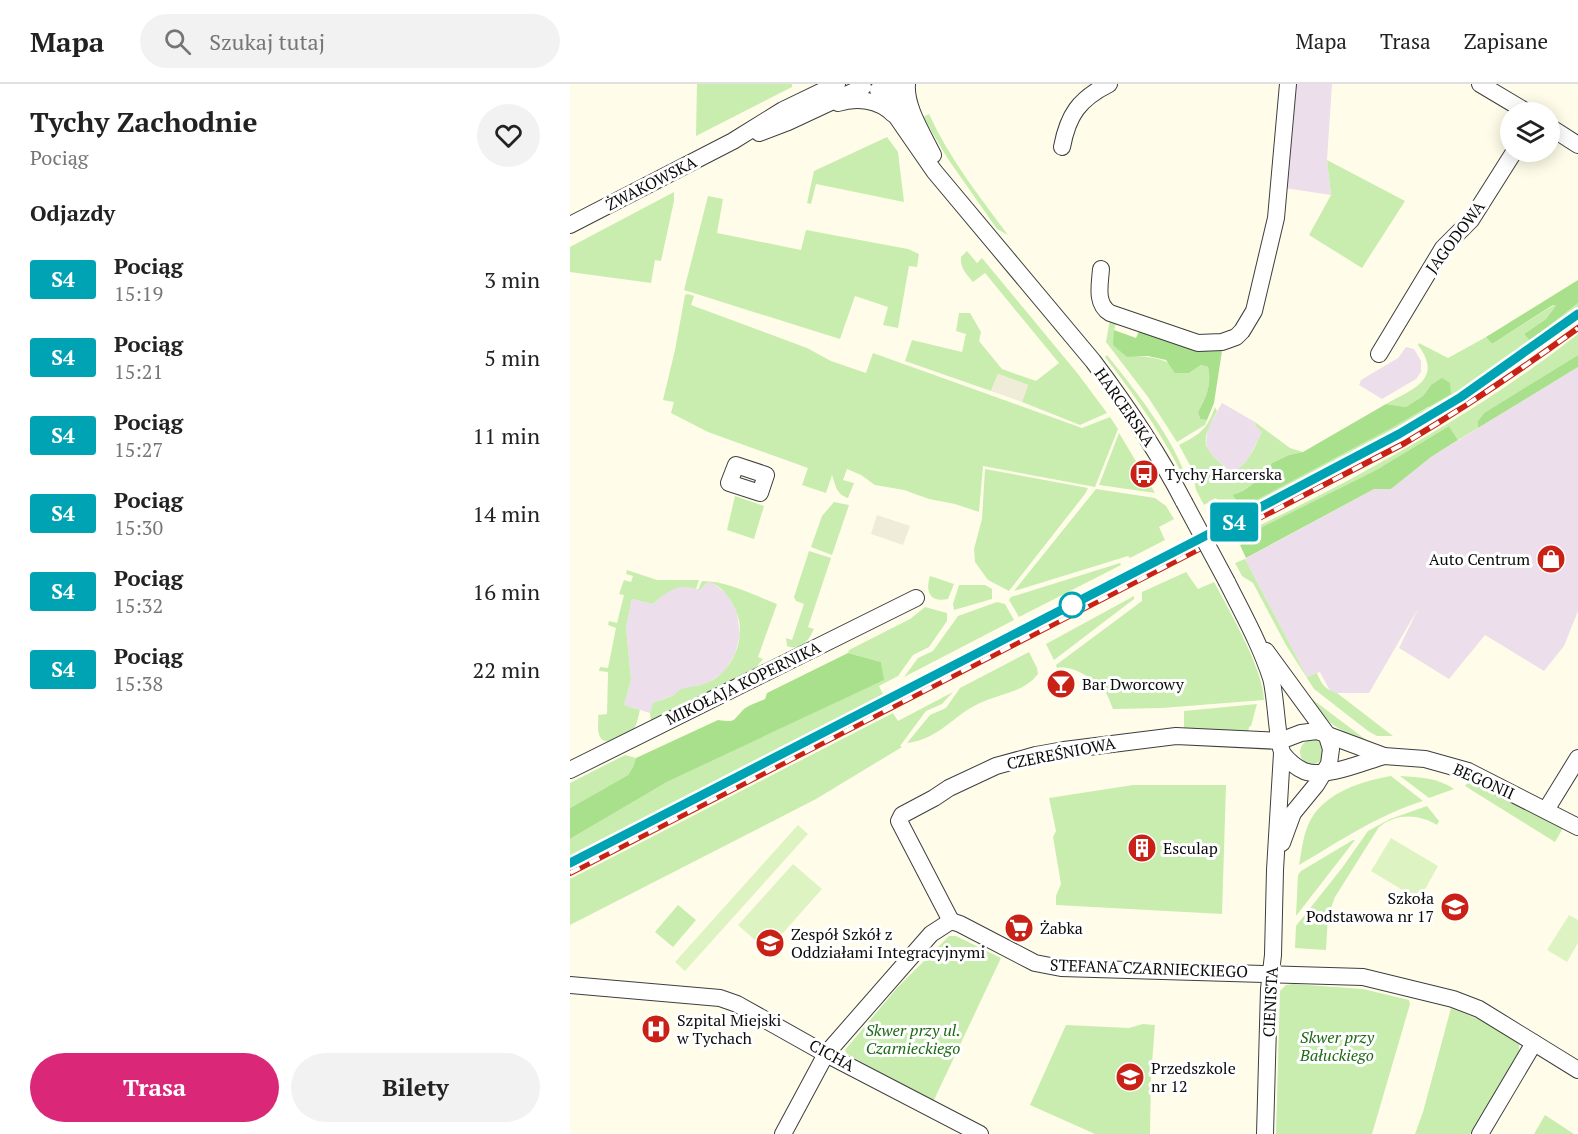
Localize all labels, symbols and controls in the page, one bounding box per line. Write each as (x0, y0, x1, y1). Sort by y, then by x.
search box (140, 14, 560, 68)
text: Mapa (30, 23, 104, 60)
icon: search (161, 25, 194, 58)
text: Szukaj tutaj (209, 27, 325, 56)
text: Mapa (1296, 27, 1347, 55)
text: Trasa (1380, 27, 1431, 55)
text: Zapisane (1464, 27, 1548, 55)
map controls (1500, 102, 1560, 162)
button: layers (1500, 102, 1560, 162)
text: Tychy Zachodnie (30, 103, 257, 140)
button: heart (477, 104, 540, 167)
text: Pociąg (30, 144, 88, 171)
street label: ŻWAKOWSKA (602, 151, 700, 215)
street label: JAGODOWA (1421, 196, 1490, 278)
text: Odjazdy (30, 198, 115, 227)
text: Pociąg (114, 251, 183, 280)
text: S4 (51, 265, 75, 293)
text: 3 min (484, 265, 540, 294)
text: 15:19 (114, 280, 163, 307)
text: Pociąg (114, 329, 183, 358)
text: S4 (51, 343, 75, 371)
text: 5 min (484, 343, 540, 372)
text: 15:21 (114, 358, 163, 385)
street label: HARCERSKA (1090, 363, 1160, 451)
text: Pociąg (114, 407, 183, 436)
text: S4 (51, 421, 75, 449)
text: 11 min (473, 421, 540, 450)
text: 15:27 (114, 436, 163, 463)
bus stop icon: Tychy Harcerska (1128, 458, 1160, 490)
place label: Tychy Harcerska (1165, 463, 1282, 485)
text: Pociąg (114, 485, 183, 514)
text: S4 (51, 499, 75, 527)
text: 14 min (473, 499, 540, 528)
line badge: S4 (1207, 502, 1261, 542)
text: S4 (1222, 508, 1246, 536)
text: 15:30 (114, 514, 163, 541)
shop icon: Auto Centrum (1535, 543, 1567, 575)
place label: Auto Centrum (1429, 548, 1530, 570)
text: Pociąg (114, 563, 183, 592)
text: S4 (51, 577, 75, 605)
text: 16 min (473, 577, 540, 606)
text: 15:32 (114, 592, 163, 619)
unlabelled marker (1059, 592, 1085, 618)
street label: MIKOŁAJA KOPERNIKA (662, 636, 824, 730)
text: Pociąg (114, 641, 183, 670)
text: S4 (51, 655, 75, 683)
text: 22 min (473, 655, 540, 684)
bar icon: Bar Dworcowy (1045, 668, 1077, 700)
text: 15:38 (114, 670, 163, 697)
place label: Bar Dworcowy (1082, 673, 1185, 695)
street label: CZEREŚNIOWA (1005, 732, 1117, 774)
street label: BEGONII (1450, 758, 1518, 804)
building icon: Esculap (1126, 832, 1158, 864)
place label: Esculap (1163, 837, 1218, 859)
place label: Szkoła Podstawowa nr 17 (1306, 887, 1434, 927)
school or university icon: Szkoła Podstawowa nr 17 (1439, 891, 1471, 923)
supermarket icon: Żabka (1003, 912, 1035, 944)
place label: Żabka (1040, 917, 1083, 939)
place label: Zespół Szkół z Oddziałami Integracyjnymi (791, 923, 985, 963)
school or university icon: Zespół Szkół z Oddziałami Integracyjnymi (754, 927, 786, 959)
street label: STEFANA CZARNIECKIEGO (1050, 954, 1248, 982)
street label: CIENISTA (1257, 966, 1283, 1038)
place label: Szpital Miejski w Tychach (676, 1009, 782, 1049)
hospital icon: Szpital Miejski w Tychach (640, 1013, 672, 1045)
park label: Skwer przy ul. Czarnieckiego (865, 1019, 961, 1059)
park label: Skwer przy Bałuckiego (1299, 1026, 1375, 1066)
street label: CICHA (805, 1034, 859, 1076)
button: Trasa (30, 1053, 279, 1122)
button: Bilety (291, 1053, 540, 1122)
place label: Przedszkole nr 12 (1151, 1057, 1236, 1097)
school or university icon: Przedszkole nr 12 (1114, 1061, 1146, 1093)

